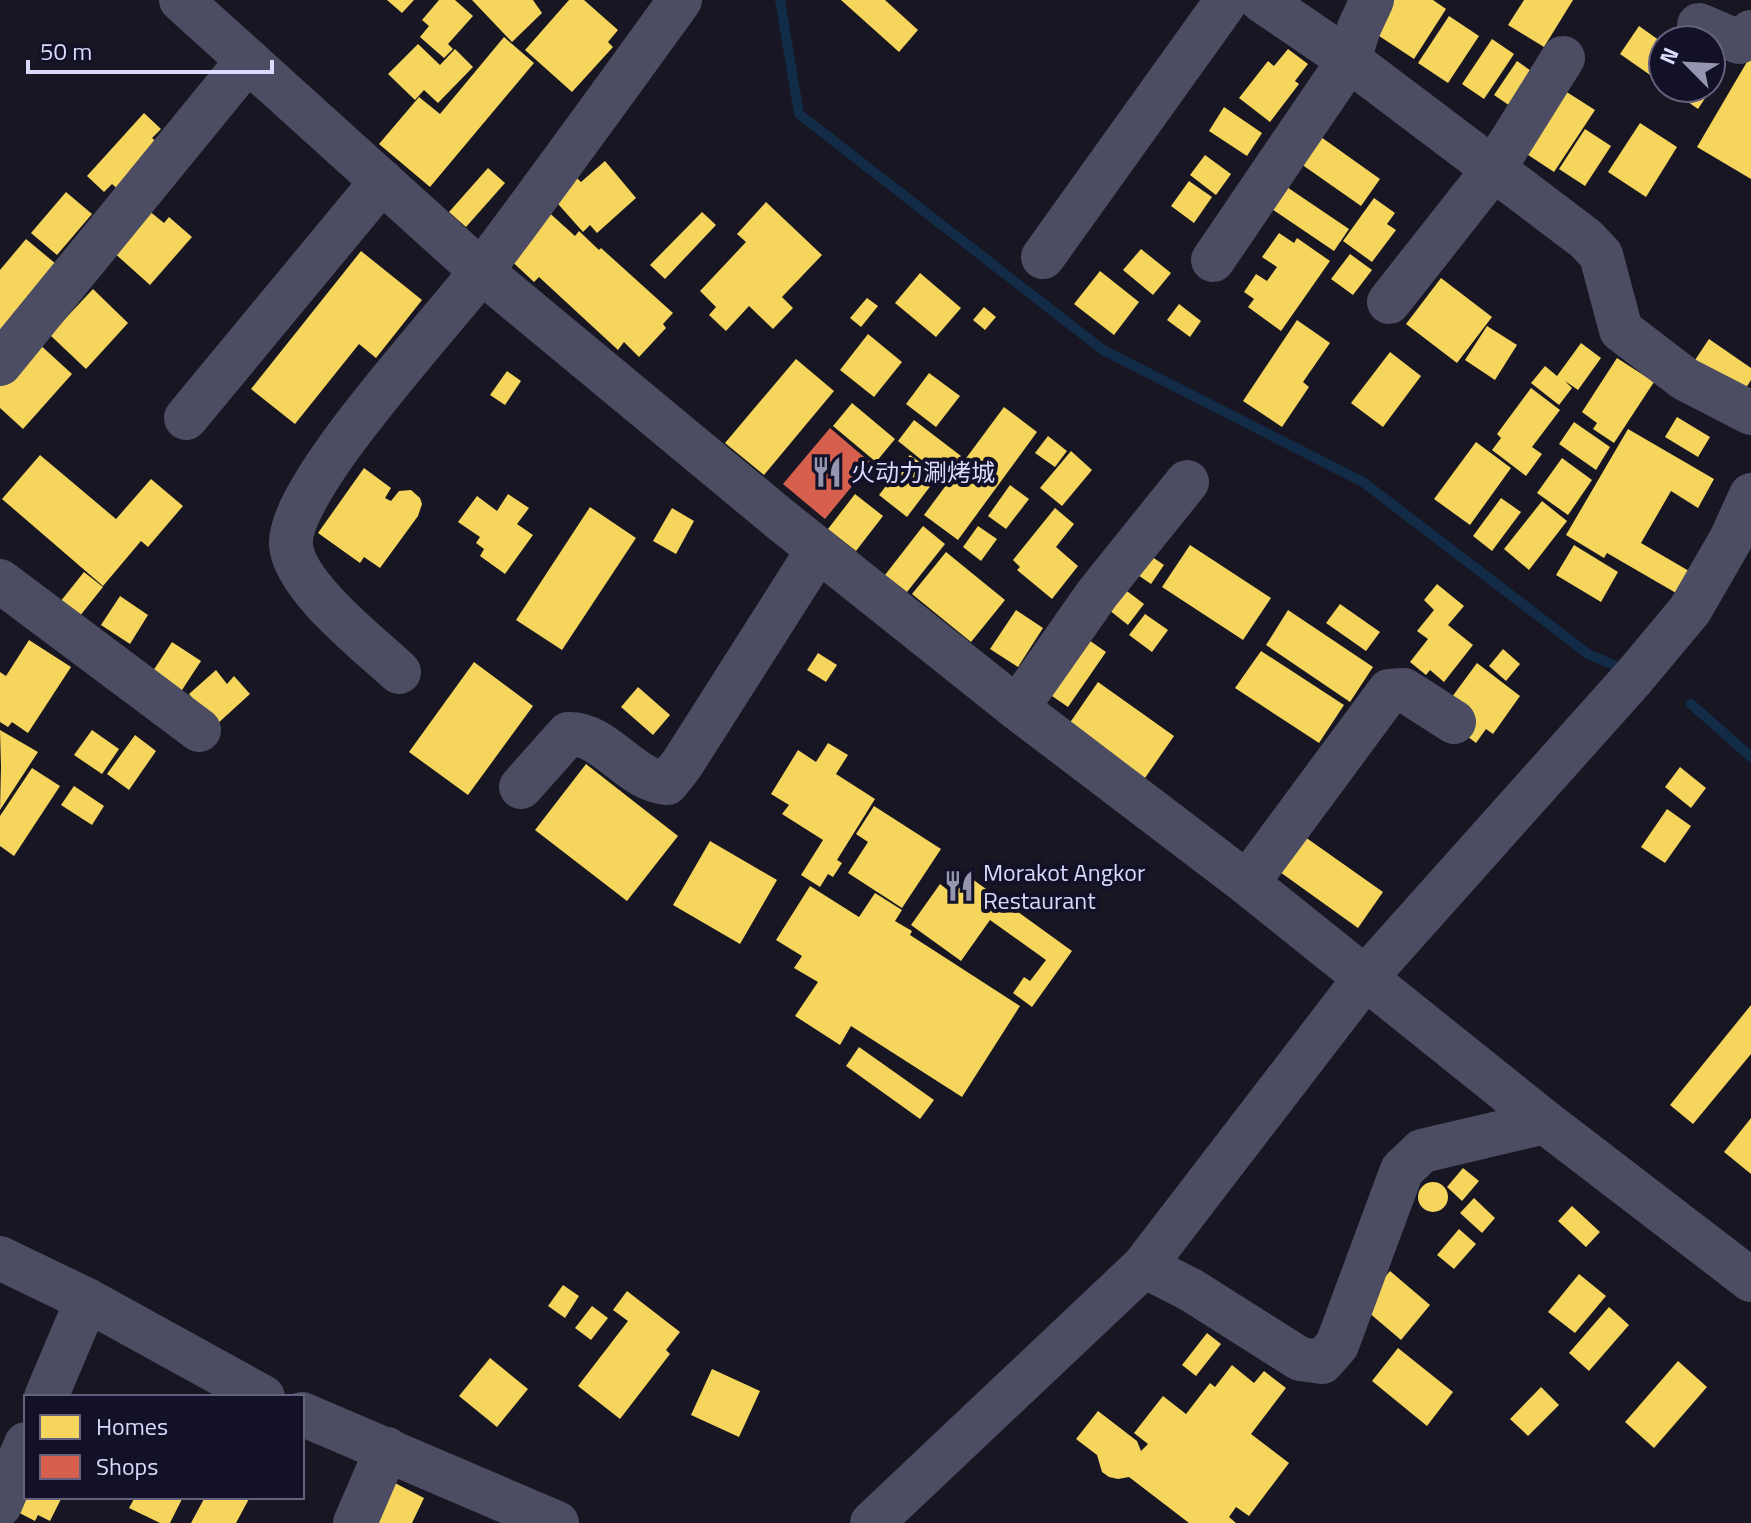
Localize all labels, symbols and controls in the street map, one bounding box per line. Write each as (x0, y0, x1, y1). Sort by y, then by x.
scale bar (28, 24, 272, 74)
north arrow (1647, 24, 1727, 104)
text: 50 m (40, 33, 92, 69)
text: N (1650, 42, 1687, 70)
place label: 火动力涮烤城 (851, 454, 995, 490)
restaurant icon: 火动力涮烤城 (810, 455, 844, 489)
place label: Morakot Angkor Restaurant (983, 854, 1145, 918)
restaurant icon: Morakot Angkor Restaurant (942, 869, 976, 903)
legend (24, 1395, 304, 1499)
text: Homes (96, 1408, 168, 1444)
text: Shops (96, 1448, 158, 1484)

